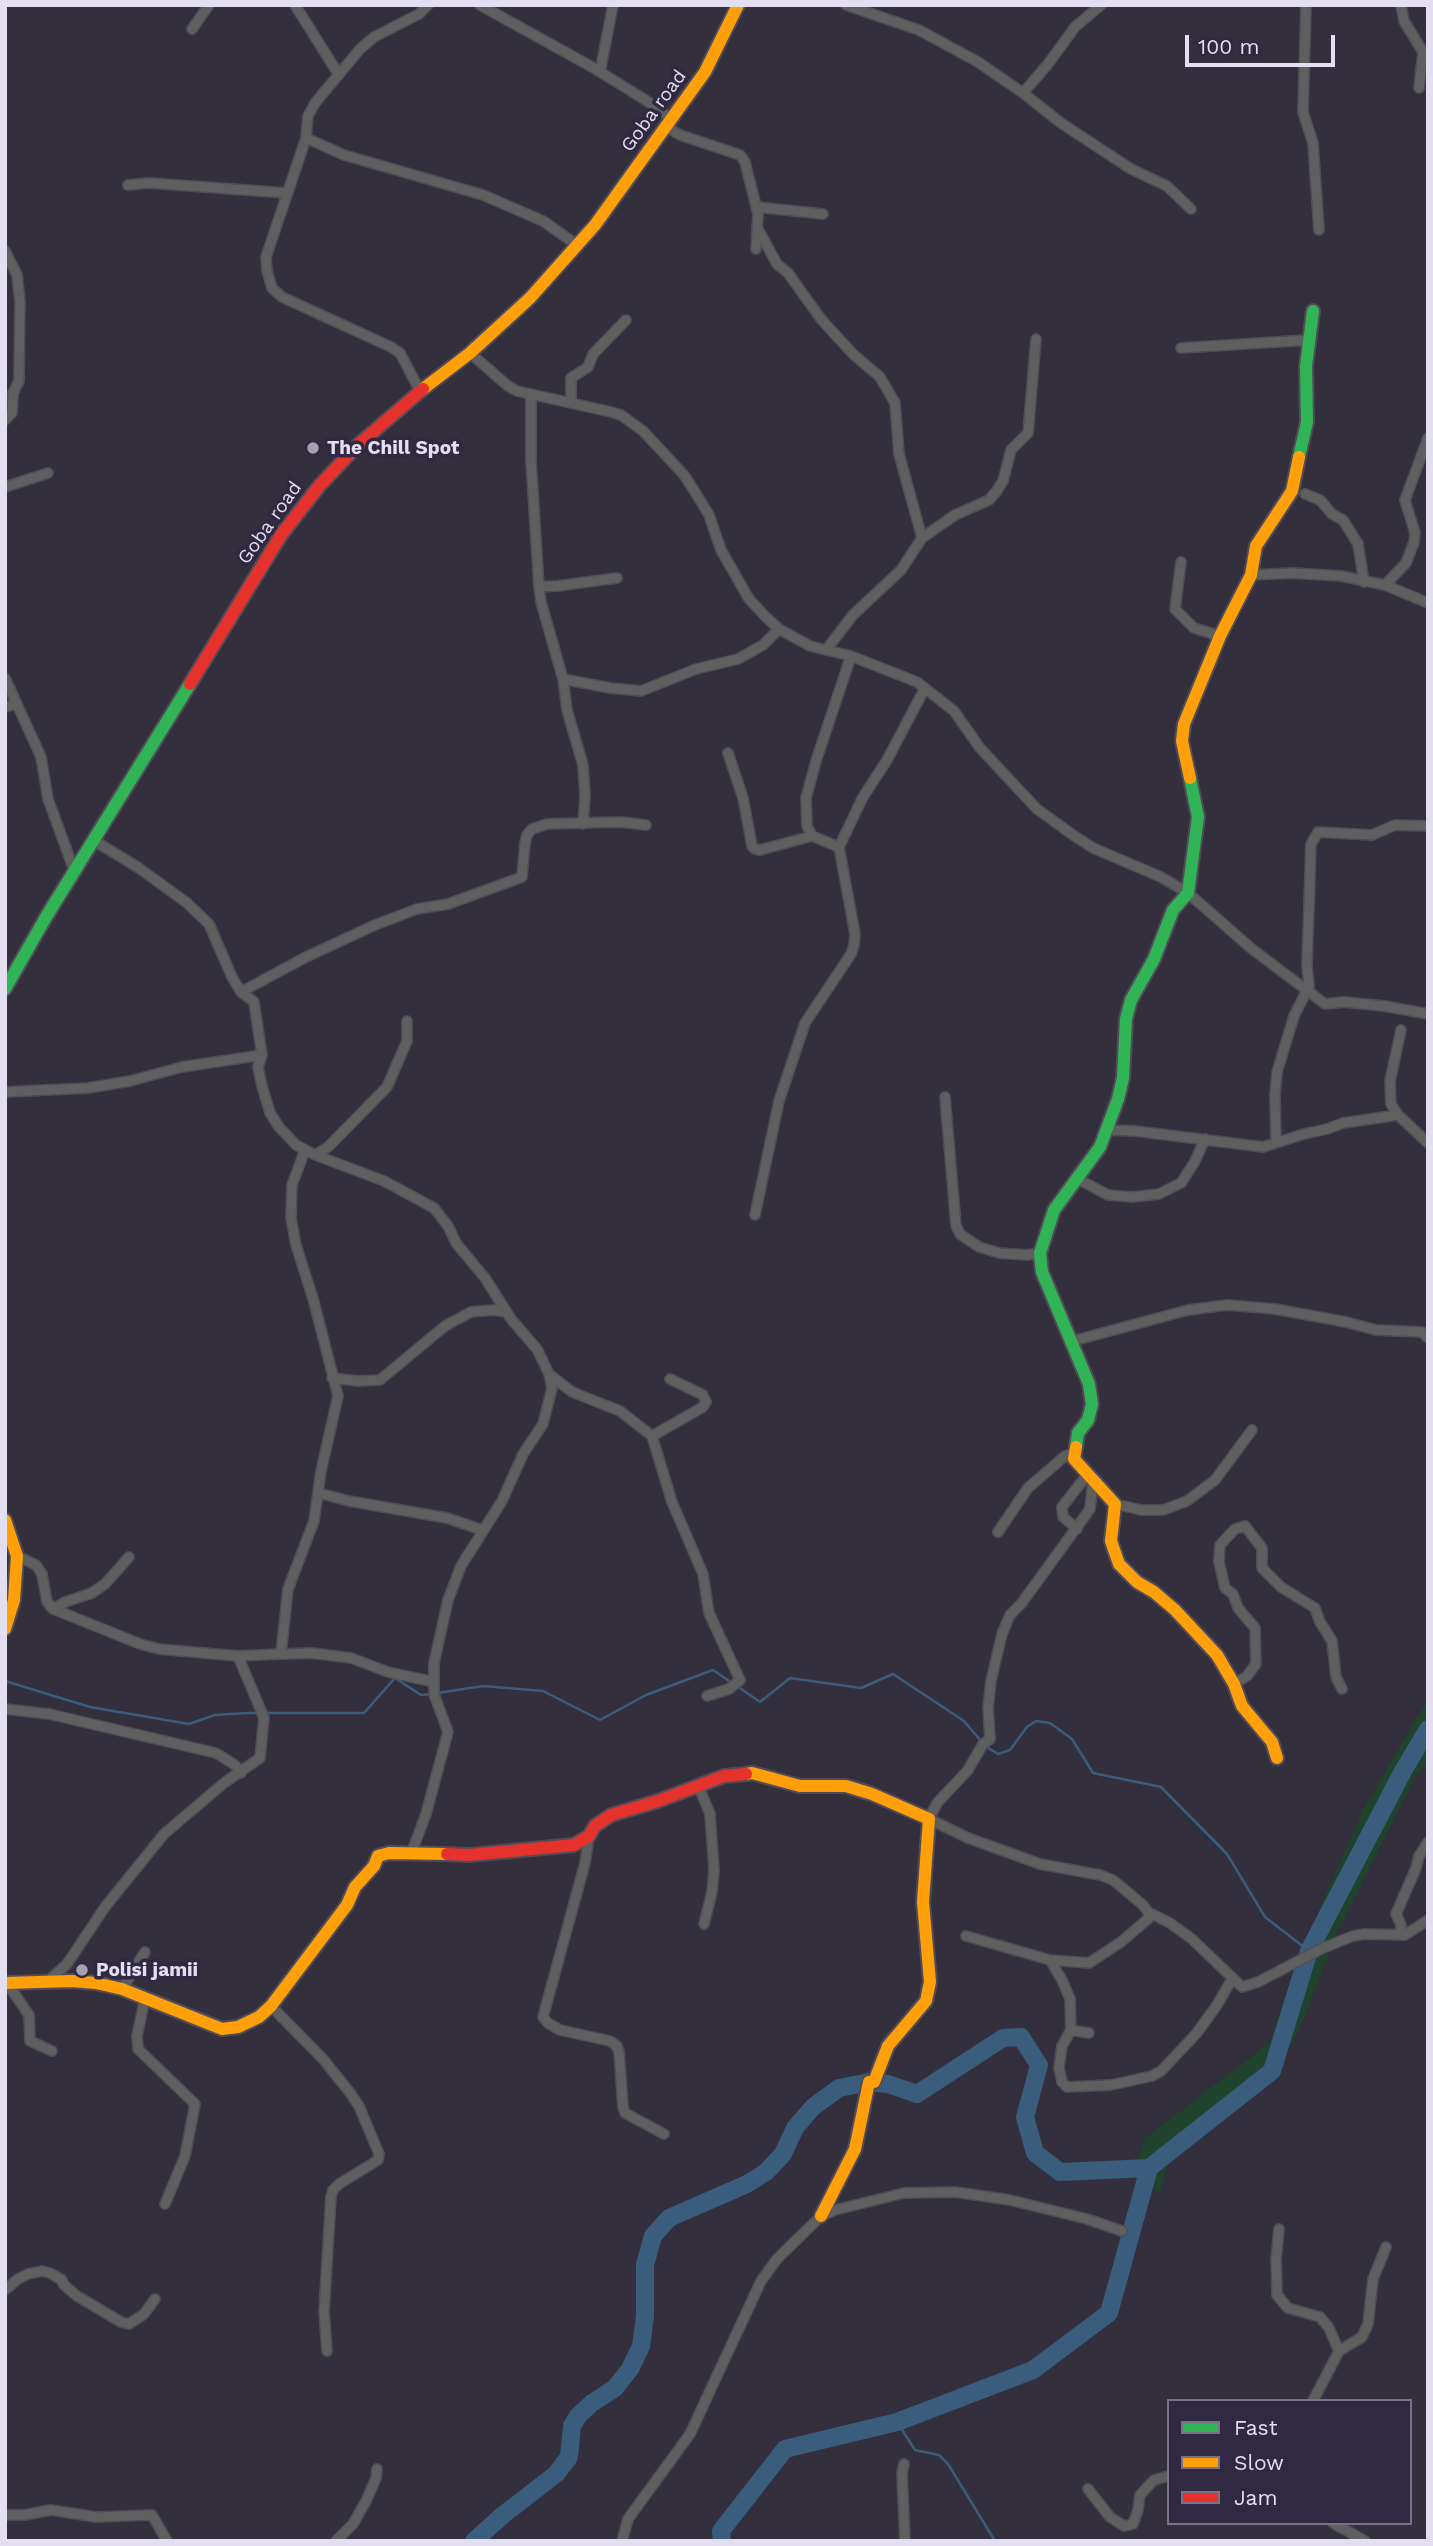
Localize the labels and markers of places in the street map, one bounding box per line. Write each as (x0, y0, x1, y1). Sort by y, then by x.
place label: The Chill Spot (327, 437, 459, 459)
marker: The Chill Spot (305, 440, 321, 456)
place label: Polisi jamii (96, 1959, 198, 1981)
marker: Polisi jamii (74, 1962, 90, 1978)

